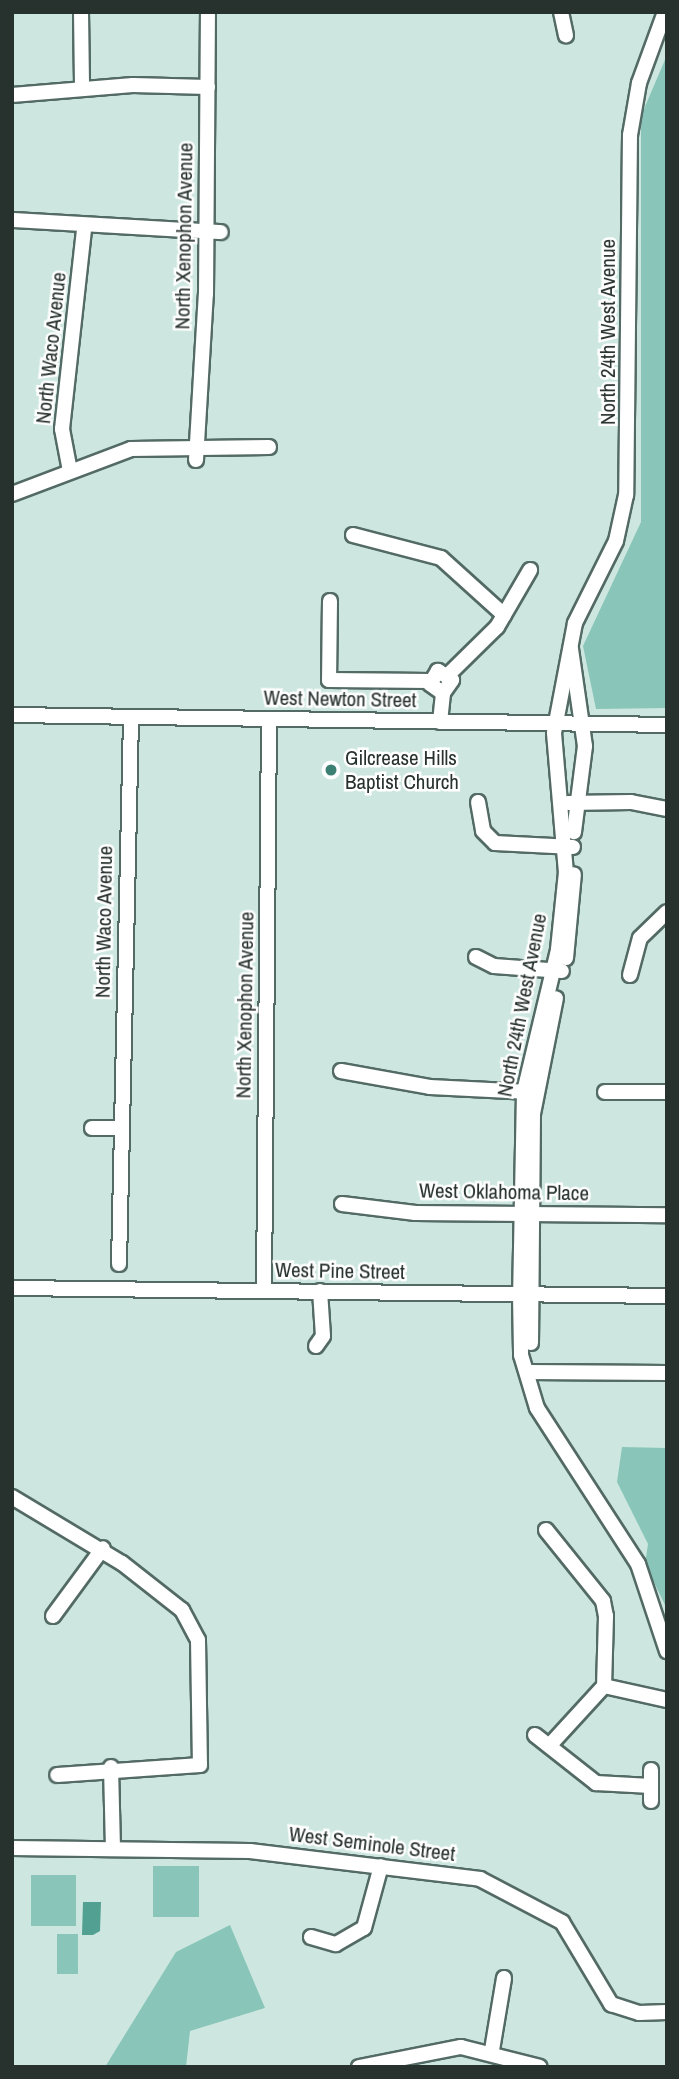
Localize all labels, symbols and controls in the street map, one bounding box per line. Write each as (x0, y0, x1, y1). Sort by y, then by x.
street label: North Xenophon Avenue (170, 142, 198, 330)
street label: North 24th West Avenue (595, 238, 621, 426)
street label: North Waco Avenue (30, 271, 72, 425)
street label: West Newton Street (263, 685, 417, 713)
place label: Gilcrease Hills Baptist Church (345, 745, 459, 795)
marker: Gilcrease Hills Baptist Church (323, 762, 339, 778)
street label: North Waco Avenue (90, 845, 118, 999)
street label: North Xenophon Avenue (231, 911, 259, 1099)
street label: North 24th West Avenue (492, 911, 552, 1099)
street label: West Oklahoma Place (419, 1178, 589, 1206)
street label: West Pine Street (275, 1257, 405, 1285)
street label: West Seminole Street (287, 1821, 457, 1867)

